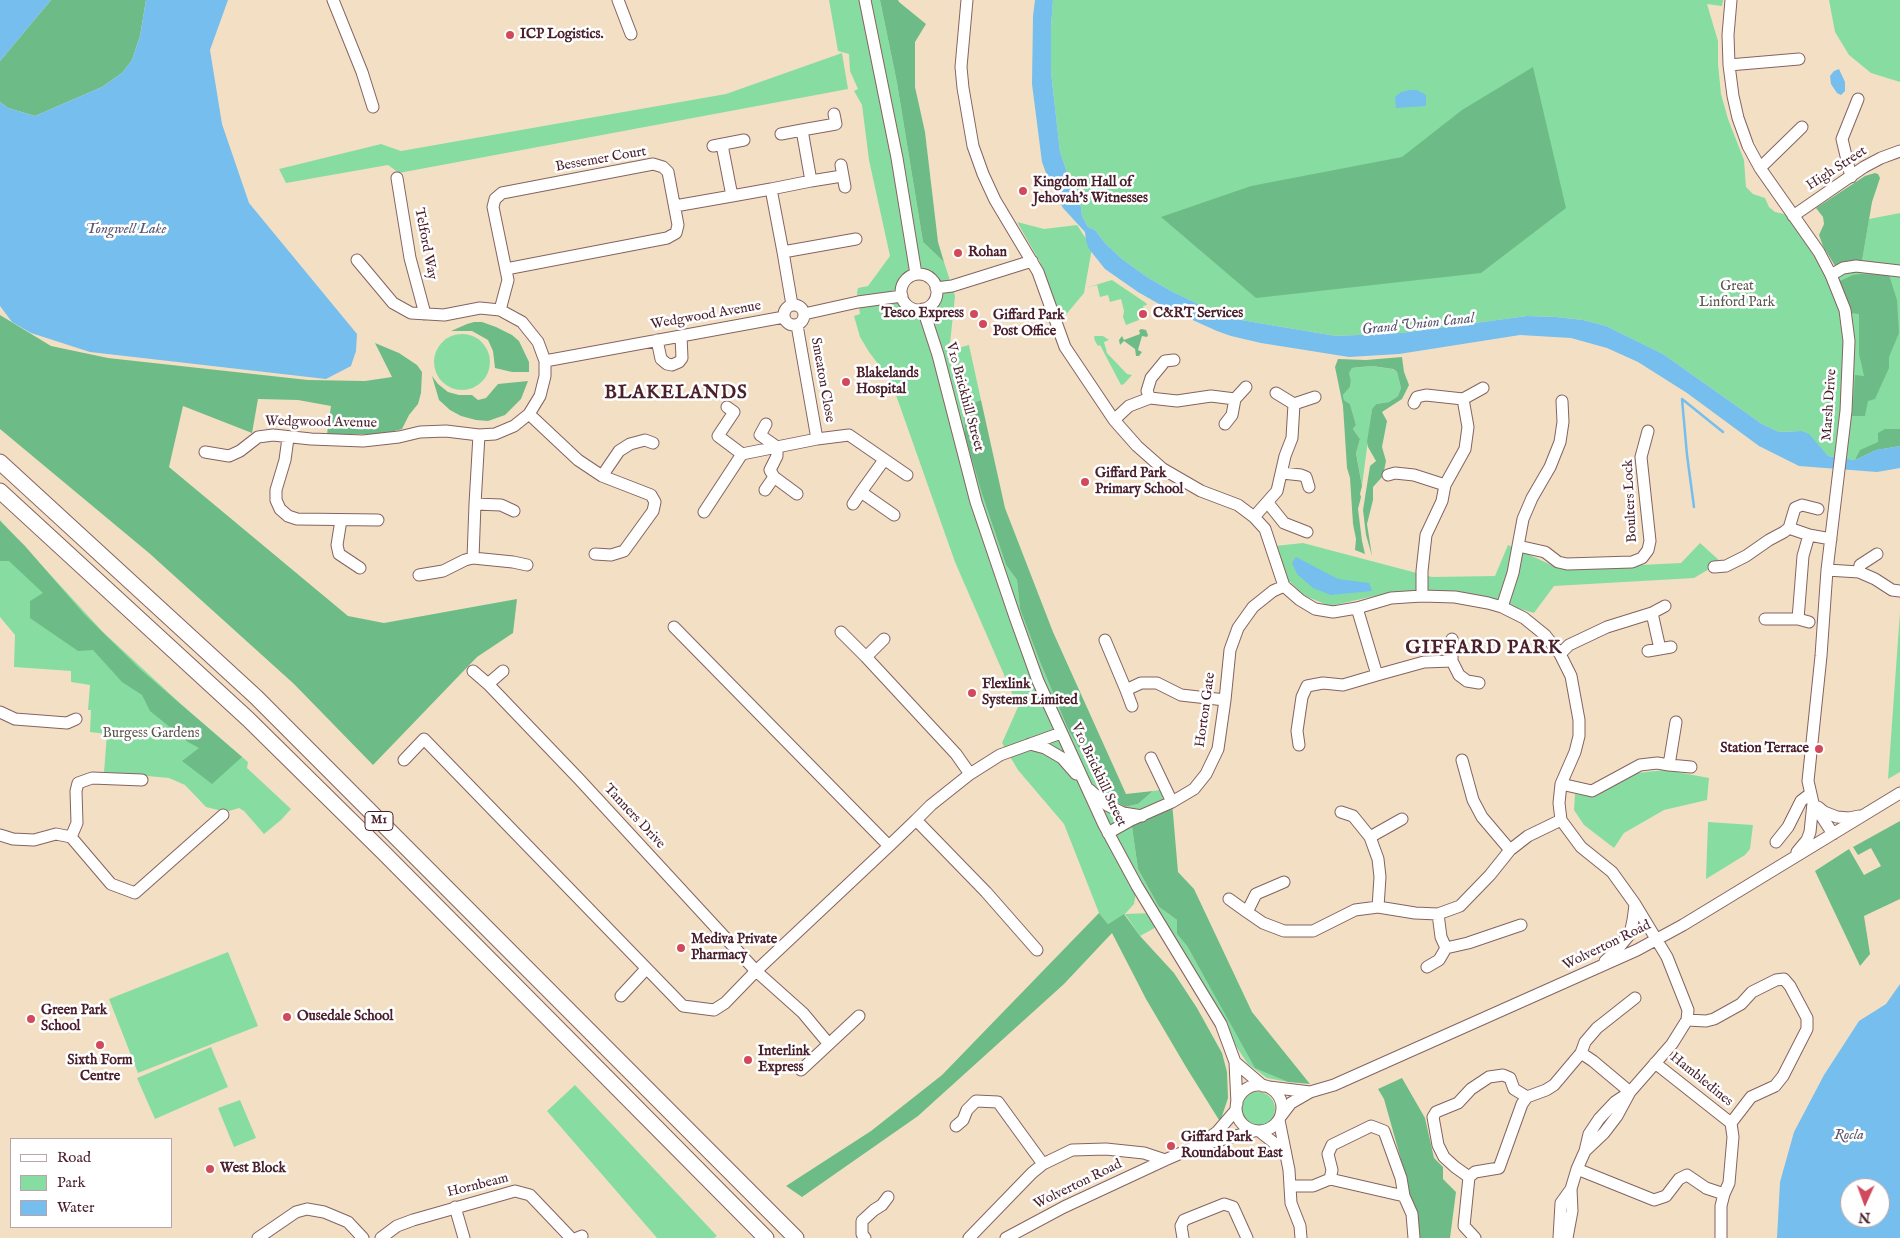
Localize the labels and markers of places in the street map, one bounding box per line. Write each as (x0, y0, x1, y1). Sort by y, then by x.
place label: ICP Logistics. (520, 27, 603, 43)
marker: ICP Logistics. (504, 29, 516, 41)
place label: Kingdom Hall of Jehovah's Witnesses (1033, 175, 1148, 208)
marker: Kingdom Hall of Jehovah's Witnesses (1017, 185, 1029, 197)
place label: Rohan (968, 245, 1007, 261)
marker: Rohan (952, 247, 964, 259)
place label: Tesco Express (882, 306, 964, 322)
place label: C&RT Services (1153, 306, 1243, 322)
marker: Tesco Express (968, 308, 980, 320)
place label: Giffard Park Post Office (993, 308, 1065, 341)
marker: C&RT Services (1137, 308, 1149, 320)
marker: Giffard Park Post Office (977, 318, 989, 330)
place label: Blakelands Hospital (856, 366, 919, 398)
marker: Blakelands Hospital (840, 376, 852, 388)
place label: Giffard Park Primary School (1095, 466, 1183, 498)
marker: Giffard Park Primary School (1079, 476, 1091, 488)
place label: Flexlink Systems Limited (982, 677, 1078, 710)
marker: Flexlink Systems Limited (966, 687, 978, 699)
place label: Station Terrace (1720, 741, 1809, 757)
marker: Station Terrace (1813, 743, 1825, 755)
place label: Mediva Private Pharmacy (691, 932, 777, 964)
marker: Mediva Private Pharmacy (675, 942, 687, 954)
place label: Green Park School (41, 1003, 107, 1036)
place label: Ousedale School (297, 1009, 393, 1025)
marker: Ousedale School (281, 1011, 293, 1023)
marker: Green Park School (25, 1013, 37, 1025)
marker: Sixth Form Centre (94, 1039, 106, 1051)
place label: Interlink Express (758, 1044, 810, 1076)
place label: Sixth Form Centre (67, 1053, 133, 1086)
marker: Interlink Express (742, 1054, 754, 1066)
place label: Giffard Park Roundabout East (1181, 1130, 1283, 1162)
marker: Giffard Park Roundabout East (1165, 1140, 1177, 1152)
place label: West Block (220, 1161, 286, 1177)
marker: West Block (204, 1163, 216, 1175)

